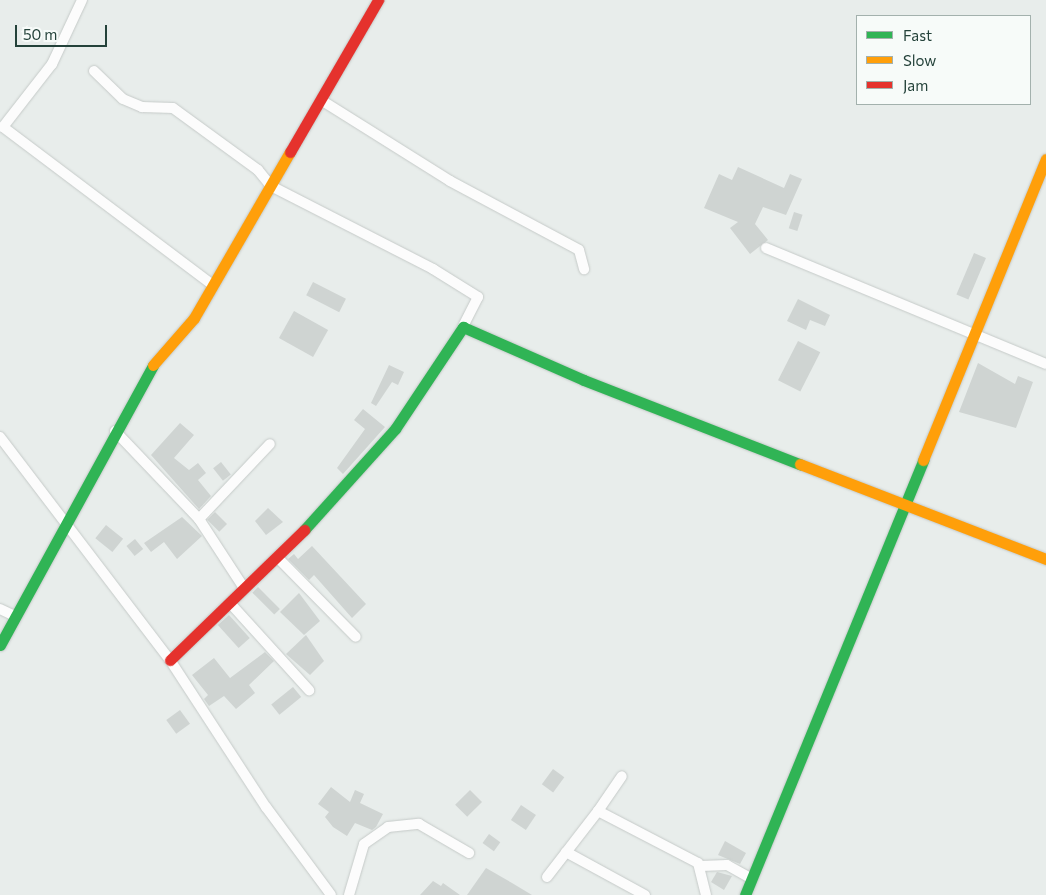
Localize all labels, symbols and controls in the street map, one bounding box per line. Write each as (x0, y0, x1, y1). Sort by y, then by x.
scale bar (18, 15, 110, 47)
legend (856, 15, 1031, 105)
text: 50 m (23, 25, 57, 43)
text: Fast (903, 26, 932, 44)
text: Slow (903, 51, 936, 69)
text: Jam (903, 76, 928, 94)

